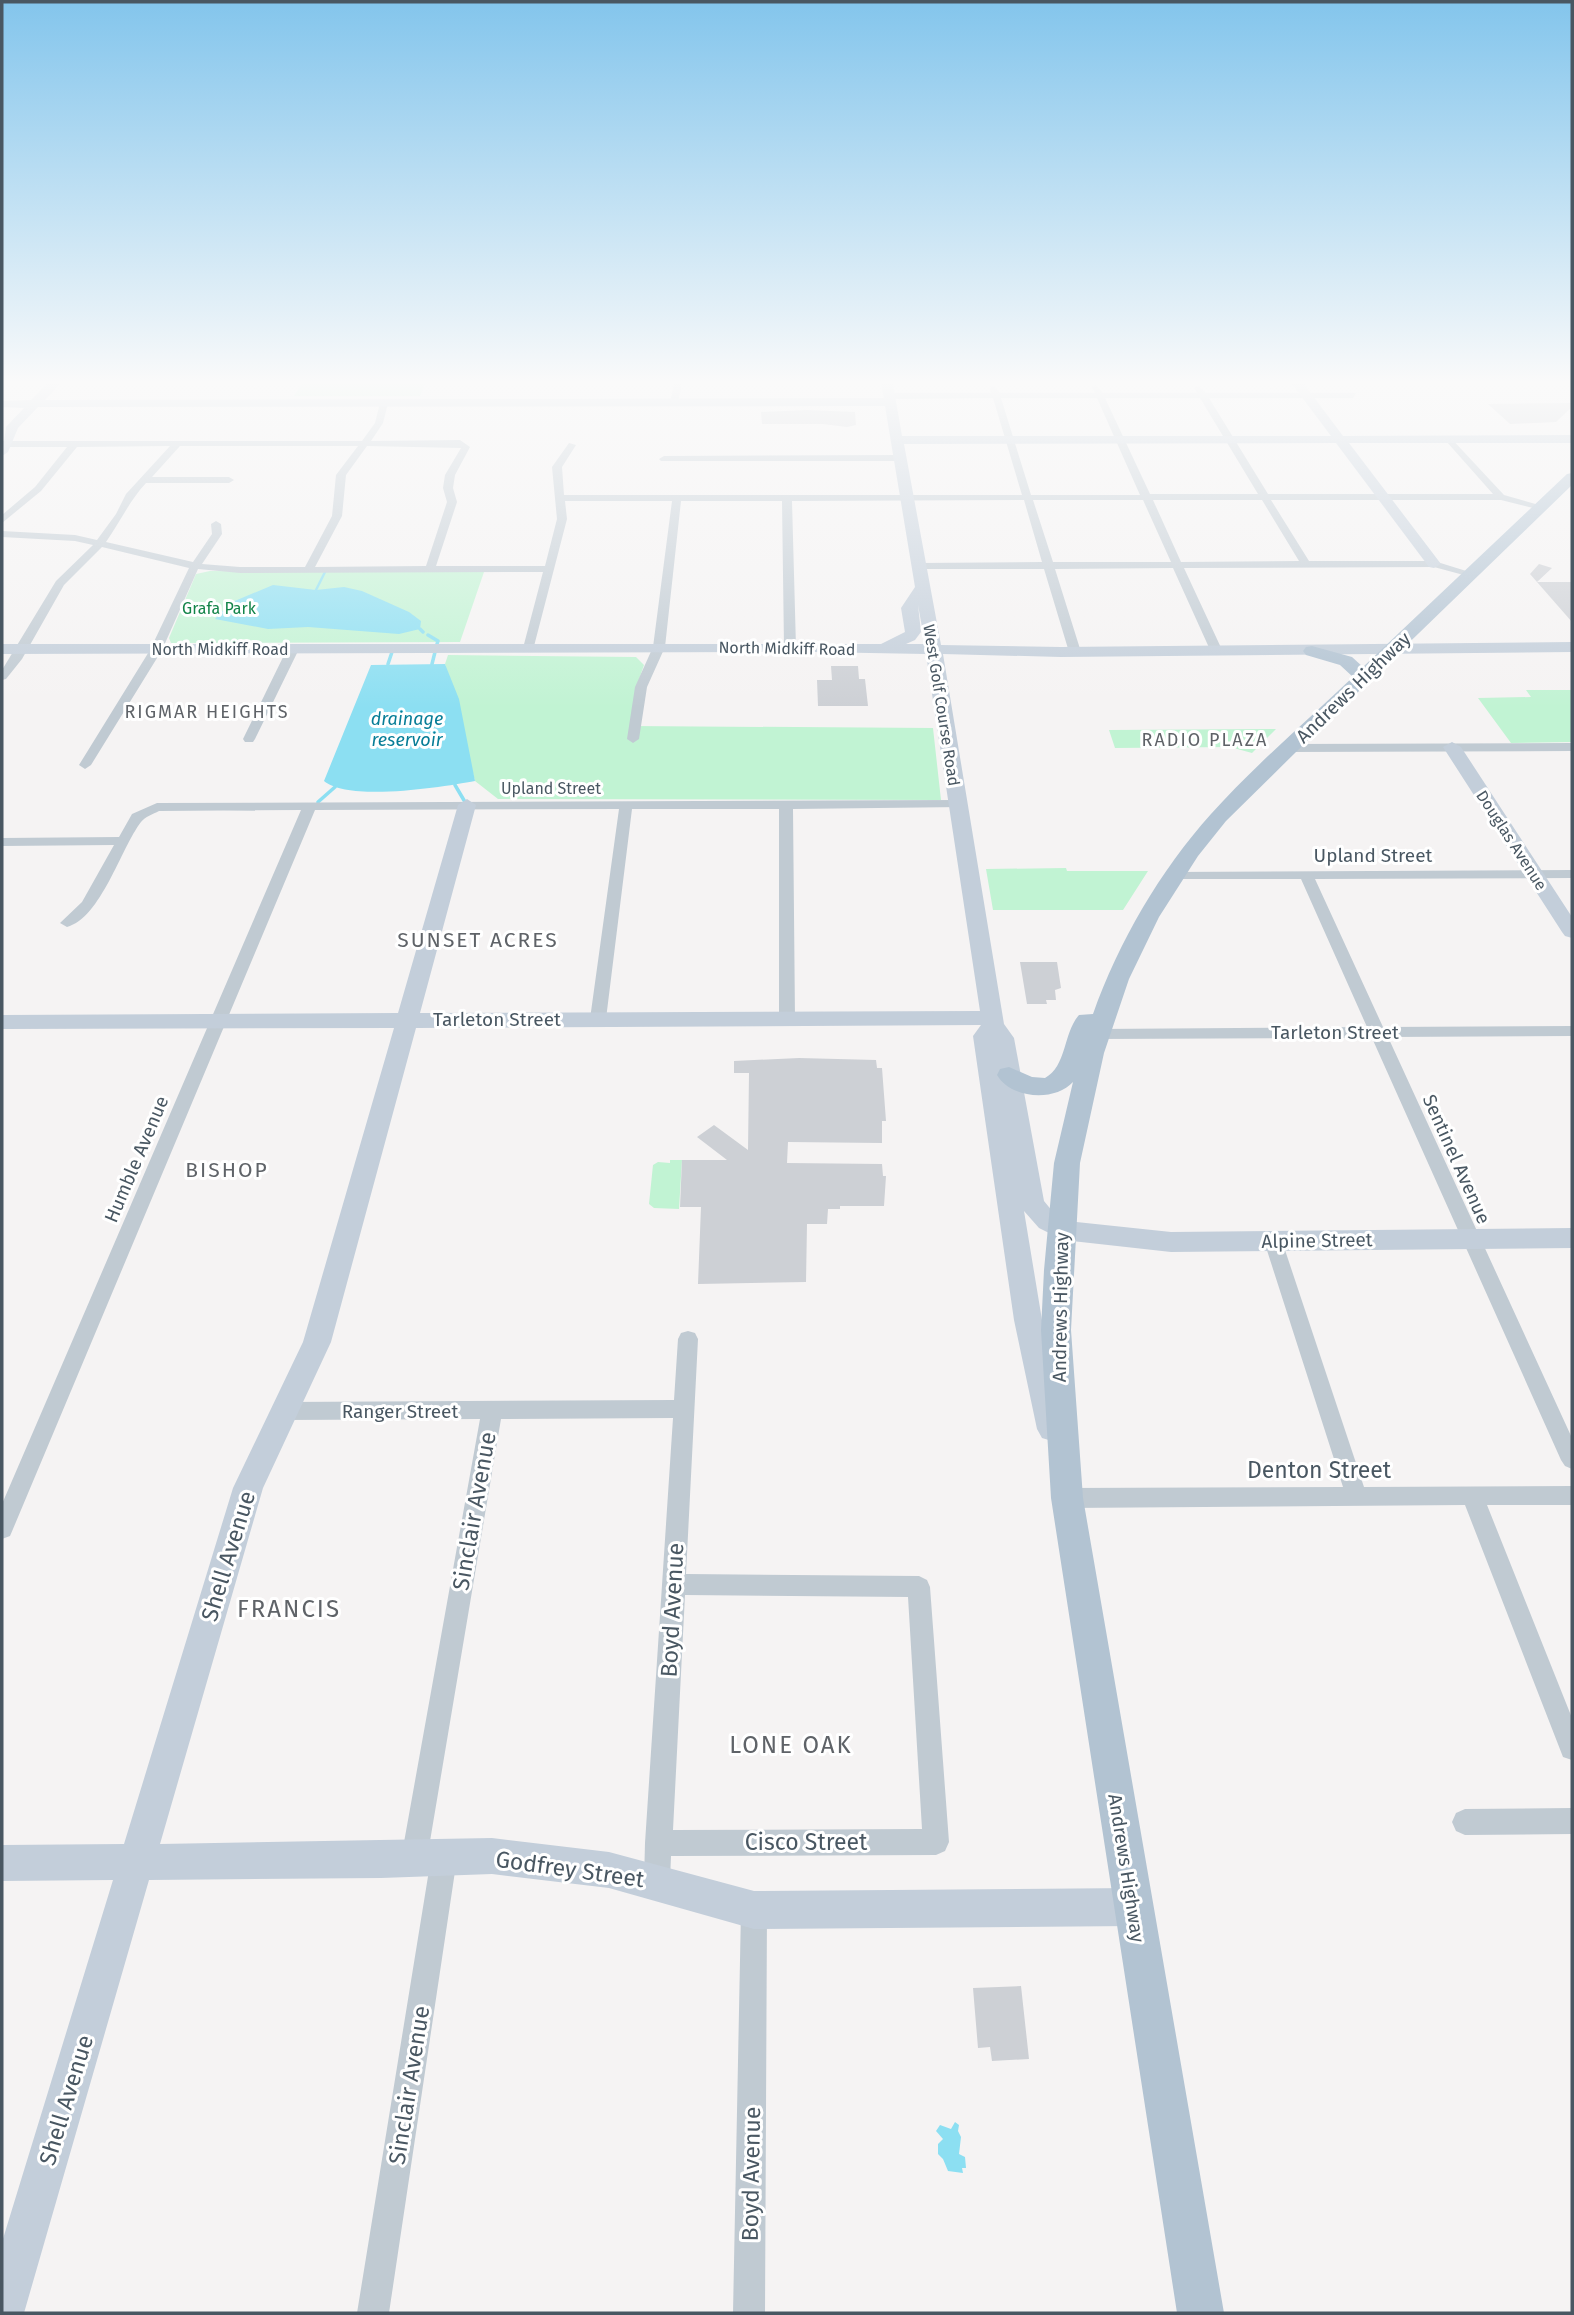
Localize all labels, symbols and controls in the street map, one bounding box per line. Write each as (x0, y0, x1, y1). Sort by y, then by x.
park label: Grafa Park (182, 599, 257, 618)
street label: West Golf Course Road (919, 623, 964, 787)
street label: Andrews Highway (1291, 626, 1416, 748)
street label: North Midkiff Road (718, 638, 856, 659)
street label: North Midkiff Road (152, 640, 288, 659)
district label: RIGMAR HEIGHTS (124, 701, 290, 723)
water label: drainage reservoir (371, 708, 444, 751)
district label: RADIO PLAZA (1142, 729, 1268, 751)
street label: Upland Street (501, 779, 601, 798)
street label: Douglas Avenue (1472, 787, 1551, 894)
street label: Upland Street (1314, 844, 1433, 867)
district label: SUNSET ACRES (397, 927, 559, 953)
street label: Tarleton Street (433, 1008, 561, 1031)
street label: Tarleton Street (1271, 1021, 1399, 1044)
street label: Sentinel Avenue (1418, 1091, 1495, 1227)
street label: Humble Avenue (99, 1092, 174, 1226)
district label: BISHOP (185, 1157, 269, 1183)
street label: Alpine Street (1261, 1228, 1373, 1253)
street label: Andrews Highway (1048, 1231, 1073, 1382)
street label: Ranger Street (342, 1400, 458, 1423)
street label: Sinclair Avenue (446, 1430, 502, 1592)
street label: Denton Street (1247, 1456, 1392, 1484)
street label: Shell Avenue (195, 1488, 261, 1624)
street label: Boyd Avenue (654, 1542, 690, 1678)
district label: FRANCIS (237, 1595, 341, 1623)
district label: LONE OAK (729, 1731, 853, 1759)
street label: Andrews Highway (1103, 1792, 1150, 1945)
street label: Cisco Street (745, 1828, 868, 1856)
street label: Godfrey Street (494, 1845, 647, 1893)
street label: Sinclair Avenue (383, 2004, 435, 2166)
street label: Shell Avenue (33, 2032, 99, 2168)
street label: Boyd Avenue (736, 2106, 766, 2242)

